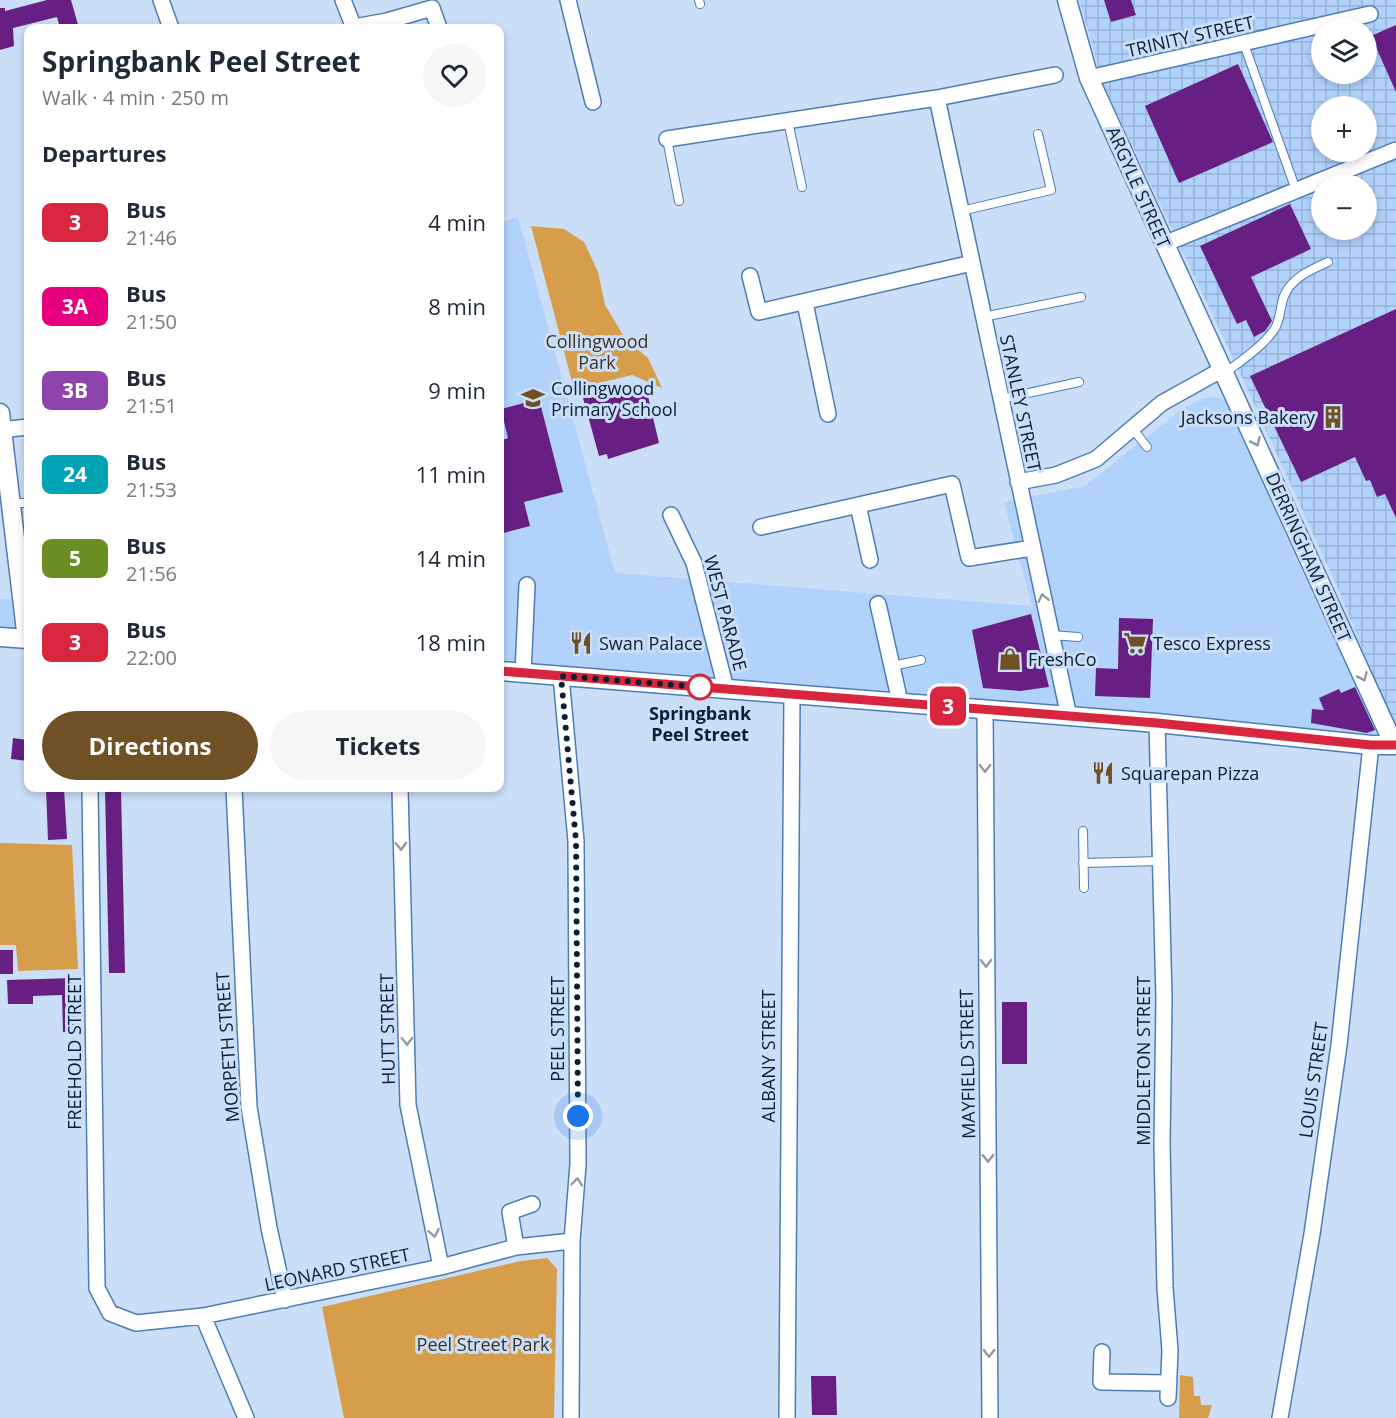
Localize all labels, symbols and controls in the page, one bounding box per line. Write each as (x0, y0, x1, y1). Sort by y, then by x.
street label: TRINITY STREET (1124, 10, 1256, 62)
map controls (1311, 18, 1377, 240)
button: layers (1311, 18, 1377, 84)
text: Springbank Peel Street (42, 42, 360, 80)
button: heart (423, 44, 486, 107)
text: Walk · 4 min · 250 m (42, 84, 229, 111)
button: + (1311, 96, 1377, 162)
street label: ARGYLE STREET (1101, 122, 1177, 252)
text: Departures (42, 138, 166, 168)
button: − (1311, 174, 1377, 240)
text: Bus (126, 194, 166, 224)
text: 4 min (428, 207, 486, 237)
text: 3 (69, 208, 81, 236)
text: 21:46 (126, 224, 177, 251)
text: Bus (126, 278, 166, 308)
text: 8 min (428, 291, 486, 321)
text: 3A (62, 292, 88, 320)
text: 21:50 (126, 308, 177, 335)
park label: Collingwood Park (545, 329, 649, 374)
street label: STANLEY STREET (995, 332, 1047, 474)
text: Bus (126, 362, 166, 392)
text: 9 min (428, 375, 486, 405)
text: 3B (62, 376, 88, 404)
place label: Collingwood Primary School (551, 376, 677, 421)
school or university icon: Collingwood Primary School (520, 385, 546, 411)
text: 21:51 (126, 392, 177, 419)
building icon: Jacksons Bakery (1320, 404, 1346, 430)
place label: Jacksons Bakery (1179, 405, 1316, 429)
one-way arrow (1249, 435, 1261, 446)
text: Bus (126, 446, 166, 476)
text: 11 min (416, 459, 486, 489)
text: 24 (63, 460, 87, 488)
street label: DERRINGHAM STREET (1261, 468, 1357, 646)
text: 21:53 (126, 476, 177, 503)
text: Bus (126, 530, 166, 560)
text: 14 min (416, 543, 486, 573)
text: 5 (69, 544, 81, 572)
street label: WEST PARADE (699, 552, 753, 674)
text: 21:56 (126, 560, 177, 587)
one-way arrow (1037, 593, 1050, 603)
text: Bus (126, 614, 166, 644)
text: 18 min (416, 627, 486, 657)
text: 3 (69, 628, 81, 656)
restaurant icon: Swan Palace (568, 630, 594, 656)
supermarket icon: Tesco Express (1122, 630, 1148, 656)
place label: Swan Palace (599, 631, 703, 655)
place label: Tesco Express (1153, 631, 1271, 655)
text: 22:00 (126, 644, 177, 671)
shop icon: FreshCo (997, 646, 1023, 672)
place label: FreshCo (1028, 647, 1097, 671)
one-way arrow (1355, 670, 1367, 681)
marker: Springbank Peel Street (687, 674, 713, 700)
line badge: 3 (928, 686, 968, 726)
text: 3 (942, 692, 954, 720)
place label: Springbank Peel Street (649, 701, 752, 746)
button: Directions (42, 711, 258, 780)
button: Tickets (270, 711, 486, 780)
restaurant icon: Squarepan Pizza (1090, 760, 1116, 786)
place label: Squarepan Pizza (1121, 761, 1259, 785)
one-way arrow (979, 763, 991, 772)
one-way arrow (394, 841, 407, 850)
one-way arrow (980, 958, 992, 967)
street label: MORPETH STREET (210, 971, 244, 1123)
street label: HUTT STREET (374, 973, 400, 1085)
street label: FREEHOLD STREET (62, 974, 86, 1130)
street label: PEEL STREET (545, 976, 569, 1082)
street label: MIDDLETON STREET (1131, 976, 1155, 1146)
street label: ALBANY STREET (756, 989, 780, 1122)
street label: MAYFIELD STREET (954, 989, 980, 1139)
street label: LOUIS STREET (1293, 1020, 1333, 1140)
one-way arrow (401, 1036, 413, 1045)
your location (563, 1101, 593, 1131)
one-way arrow (982, 1153, 994, 1162)
one-way arrow (570, 1178, 583, 1187)
one-way arrow (427, 1228, 440, 1238)
street label: LEONARD STREET (262, 1242, 412, 1296)
park label: Peel Street Park (417, 1332, 550, 1356)
one-way arrow (983, 1348, 995, 1357)

